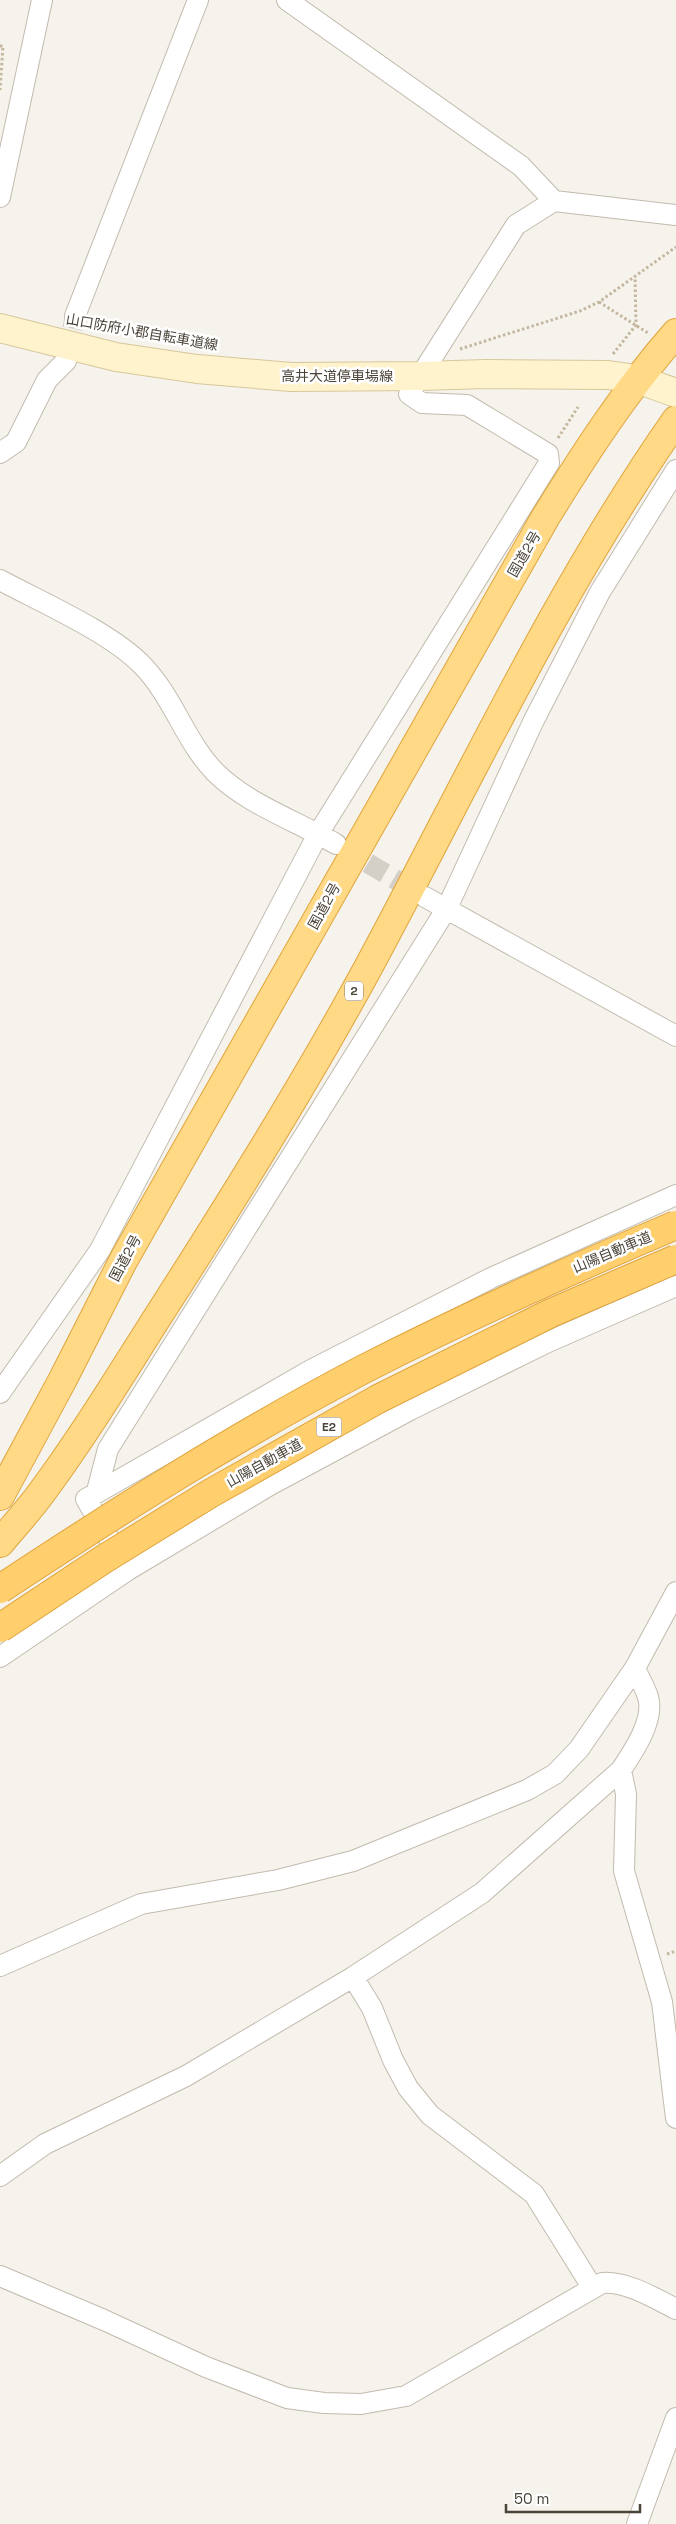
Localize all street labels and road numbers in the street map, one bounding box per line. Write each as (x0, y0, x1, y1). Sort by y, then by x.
street label: 山口防府小郡自転車道線 (65, 310, 219, 354)
street label: 高井大道停車場線 (281, 367, 393, 385)
street label: 国道2号 (504, 528, 544, 580)
street label: 国道2号 (304, 880, 344, 932)
road number: 2 (345, 981, 363, 1000)
street label: 山陽自動車道 (570, 1227, 654, 1277)
street label: 国道2号 (105, 1232, 145, 1284)
road number: E2 (316, 1418, 342, 1436)
street label: 山陽自動車道 (223, 1435, 305, 1491)

